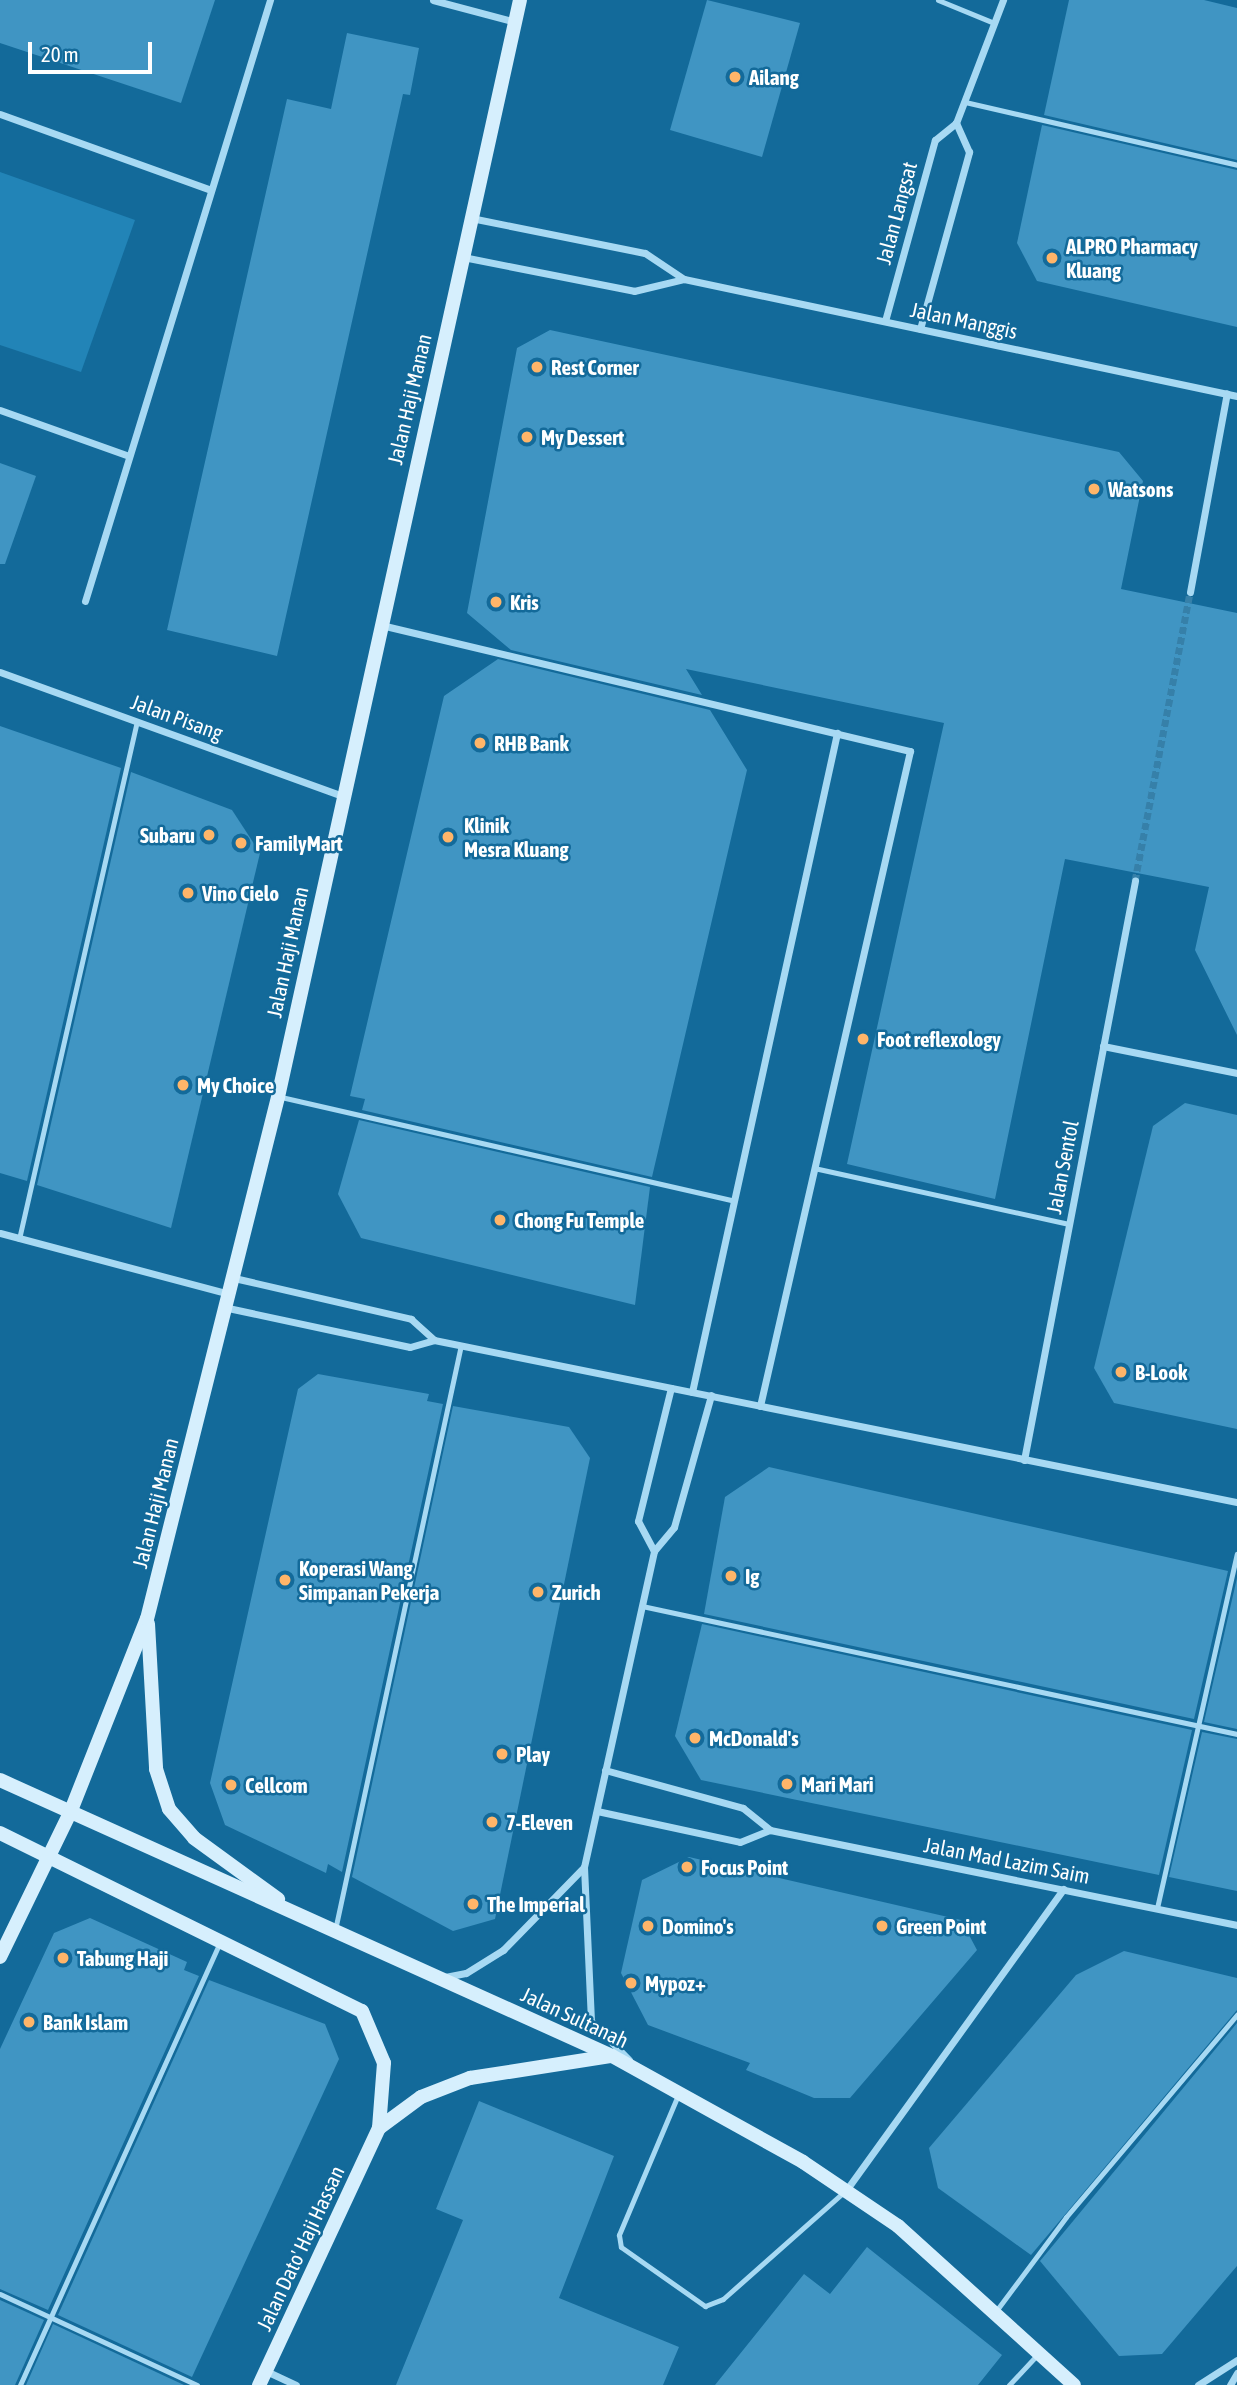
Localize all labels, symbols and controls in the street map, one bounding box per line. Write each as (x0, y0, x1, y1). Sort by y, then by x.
scale bar (32, 28, 156, 72)
text: 20 m (41, 42, 79, 66)
place label: Ailang (749, 64, 799, 90)
marker: Ailang (727, 69, 743, 85)
street label: Jalan Langsat (870, 159, 922, 267)
place label: ALPRO Pharmacy Kluang (1066, 233, 1198, 283)
marker: ALPRO Pharmacy Kluang (1044, 250, 1060, 266)
street label: Jalan Manggis (908, 296, 1020, 344)
street label: Jalan Haji Manan (382, 331, 436, 467)
place label: Rest Corner (551, 354, 639, 380)
marker: Rest Corner (529, 359, 545, 375)
place label: My Dessert (541, 424, 624, 450)
marker: My Dessert (519, 429, 535, 445)
place label: Watsons (1108, 476, 1173, 502)
marker: Watsons (1086, 481, 1102, 497)
place label: Kris (510, 589, 539, 615)
marker: Kris (488, 594, 504, 610)
street label: Jalan Pisang (128, 689, 226, 745)
place label: RHB Bank (494, 730, 569, 756)
marker: RHB Bank (472, 735, 488, 751)
place label: Klinik Mesra Kluang (464, 812, 568, 862)
place label: Subaru (140, 822, 195, 848)
marker: Subaru (201, 827, 217, 843)
marker: Klinik Mesra Kluang (438, 827, 458, 847)
place label: FamilyMart (255, 830, 343, 856)
marker: FamilyMart (233, 835, 249, 851)
place label: Vino Cielo (202, 880, 279, 906)
street label: Jalan Haji Manan (261, 884, 313, 1020)
marker: Vino Cielo (180, 885, 196, 901)
place label: Foot reflexology (877, 1026, 1001, 1052)
marker: Foot reflexology (855, 1031, 871, 1047)
place label: My Choice (197, 1072, 274, 1098)
marker: My Choice (175, 1077, 191, 1093)
street label: Jalan Sentol (1041, 1118, 1083, 1216)
place label: Chong Fu Temple (514, 1207, 644, 1233)
marker: Chong Fu Temple (492, 1212, 508, 1228)
place label: B-Look (1135, 1359, 1187, 1385)
marker: B-Look (1113, 1364, 1129, 1380)
street label: Jalan Haji Manan (127, 1435, 183, 1571)
place label: Koperasi Wang Simpanan Pekerja (299, 1555, 439, 1605)
place label: Ig (745, 1563, 759, 1589)
marker: Ig (723, 1568, 739, 1584)
marker: Koperasi Wang Simpanan Pekerja (277, 1572, 293, 1588)
place label: Zurich (552, 1579, 601, 1605)
marker: Zurich (530, 1584, 546, 1600)
place label: McDonald's (709, 1725, 799, 1751)
marker: McDonald's (687, 1730, 703, 1746)
place label: Play (516, 1741, 550, 1767)
marker: Play (494, 1746, 510, 1762)
place label: Mari Mari (801, 1771, 874, 1797)
place label: Cellcom (245, 1772, 308, 1798)
marker: Mari Mari (779, 1776, 795, 1792)
marker: Cellcom (223, 1777, 239, 1793)
place label: 7-Eleven (506, 1809, 573, 1835)
marker: 7-Eleven (484, 1814, 500, 1830)
street label: Jalan Mad Lazim Saim (922, 1832, 1092, 1888)
place label: Focus Point (701, 1854, 788, 1880)
marker: Focus Point (679, 1859, 695, 1875)
place label: The Imperial (487, 1891, 585, 1917)
marker: The Imperial (465, 1896, 481, 1912)
place label: Domino's (662, 1913, 734, 1939)
place label: Green Point (896, 1913, 986, 1939)
marker: Domino's (640, 1918, 656, 1934)
marker: Green Point (874, 1918, 890, 1934)
place label: Tabung Haji (77, 1945, 168, 1971)
marker: Tabung Haji (55, 1950, 71, 1966)
place label: Mypoz+ (645, 1970, 706, 1996)
marker: Mypoz+ (623, 1975, 639, 1991)
street label: Jalan Sultanah (517, 1981, 633, 2053)
place label: Bank Islam (43, 2009, 128, 2035)
marker: Bank Islam (21, 2014, 37, 2030)
street label: Jalan Dato' Haji Hassan (251, 2162, 349, 2334)

